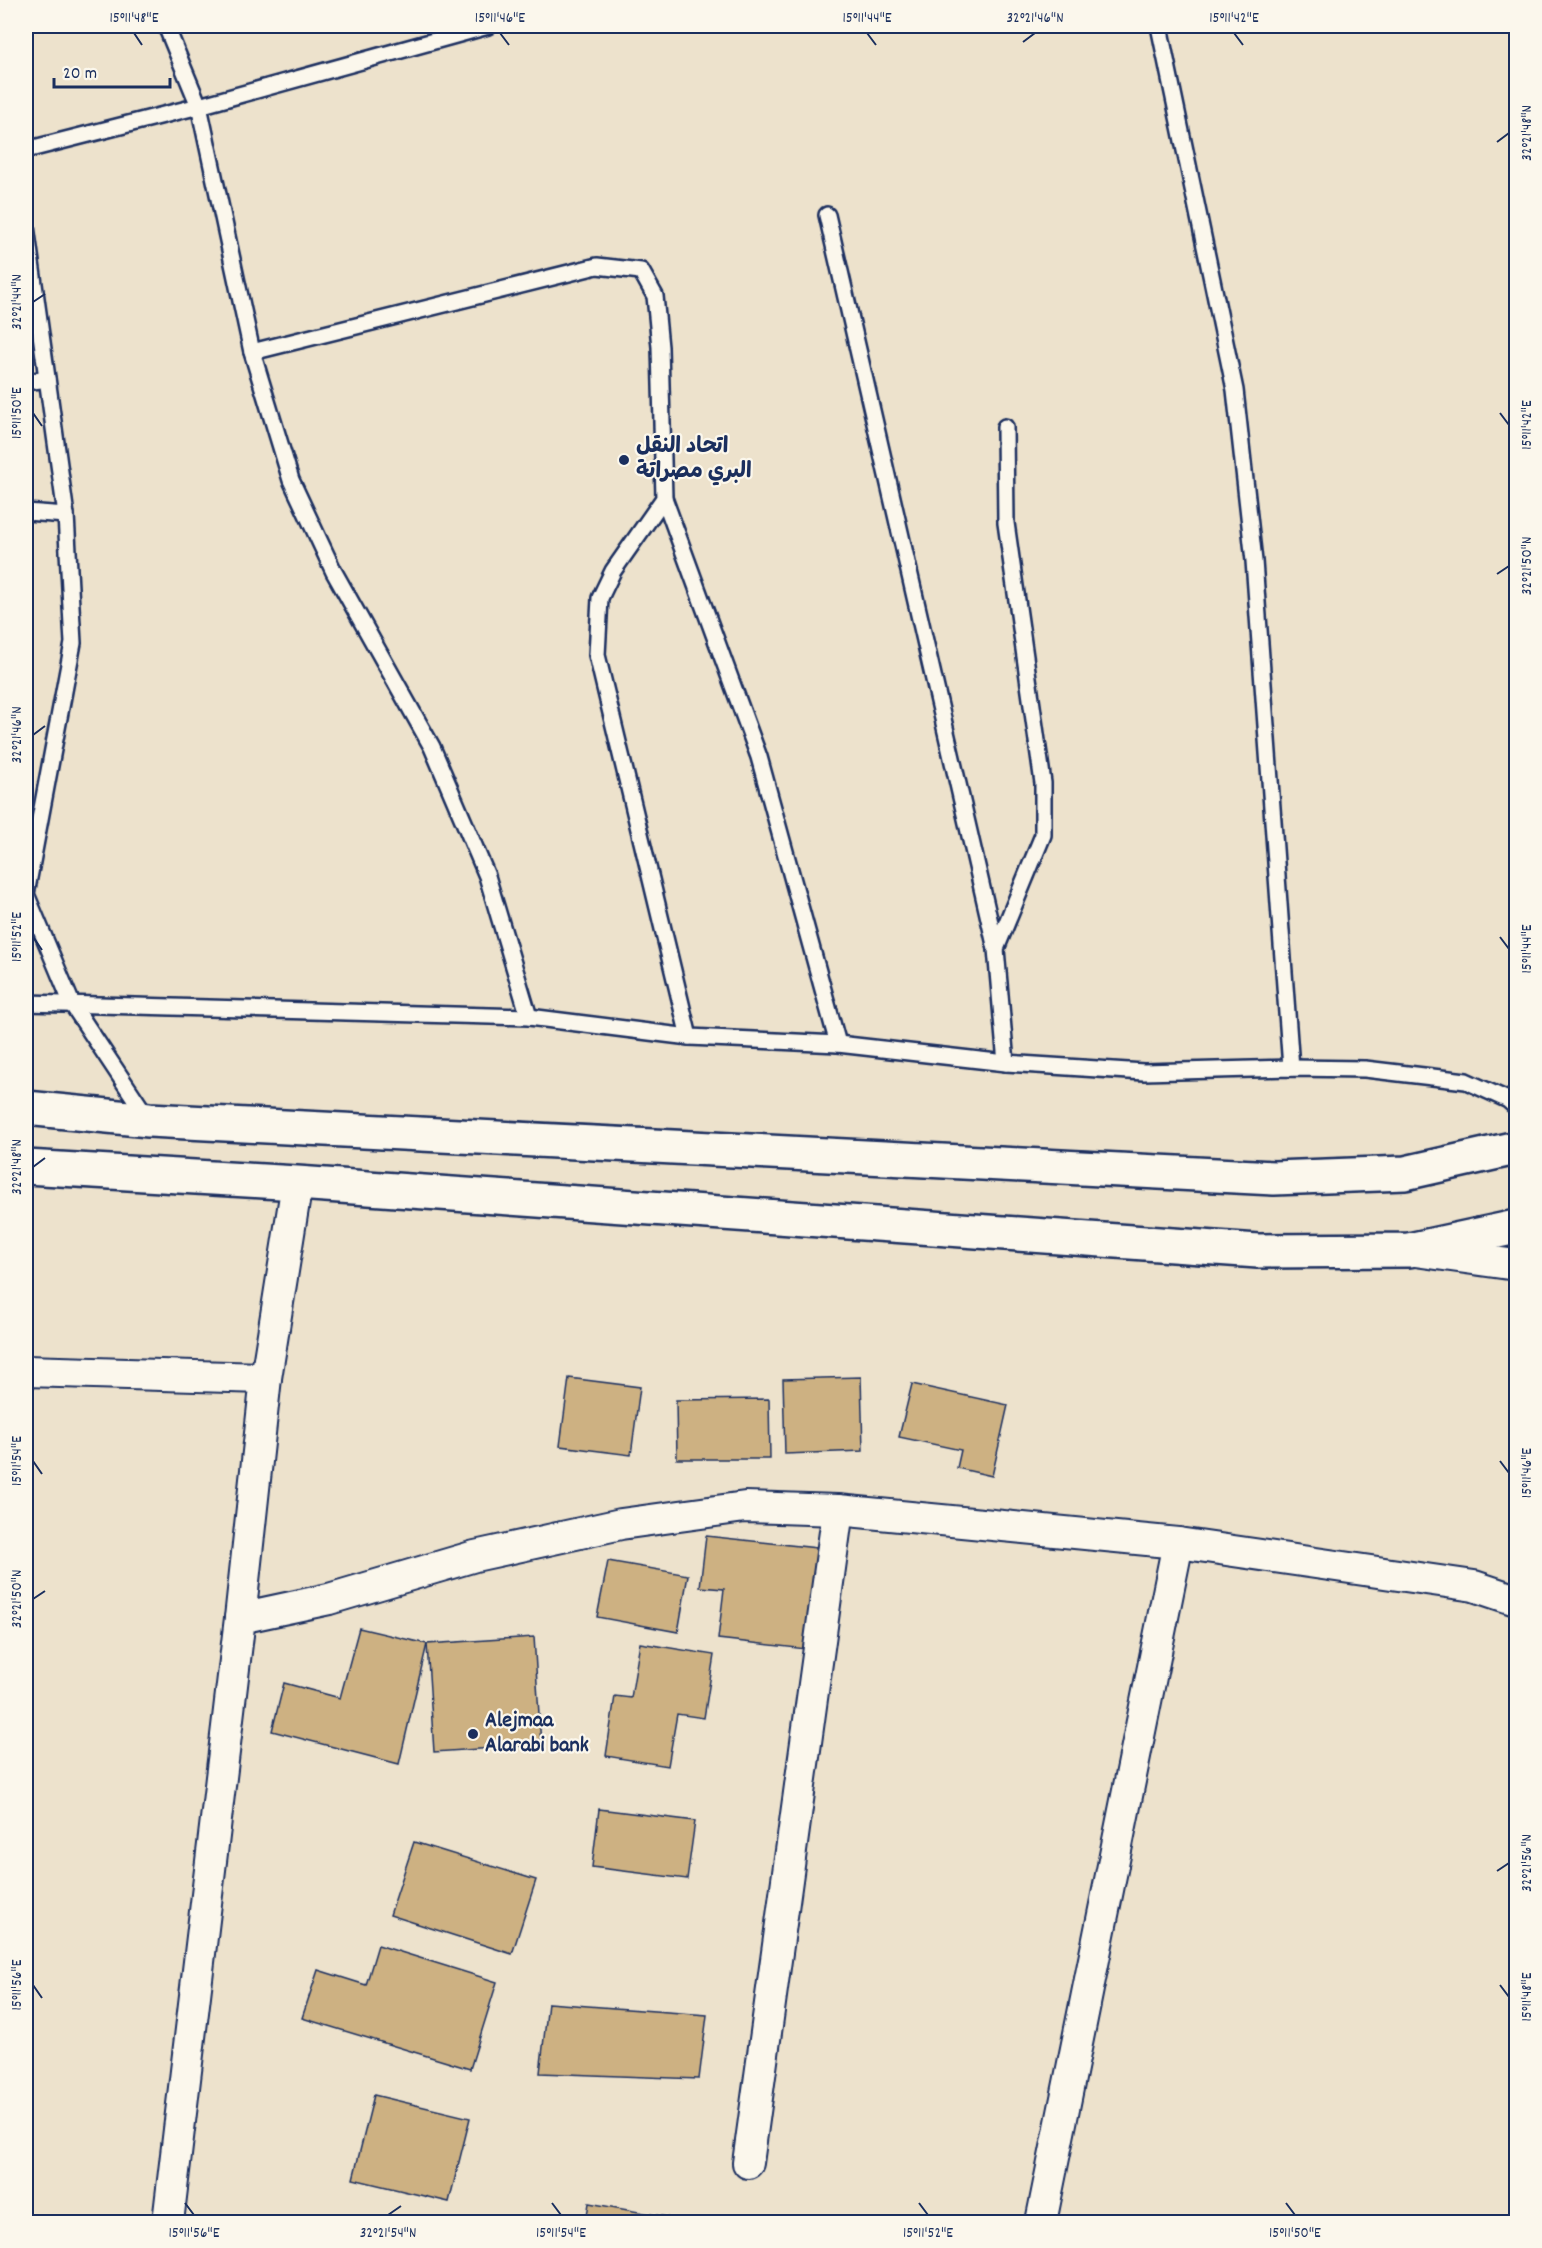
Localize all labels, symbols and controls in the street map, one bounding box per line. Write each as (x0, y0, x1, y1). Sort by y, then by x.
text: 15°11'48"E (110, 8, 159, 30)
text: 15°11'46"E (475, 8, 525, 30)
text: 15°11'44"E (842, 8, 892, 30)
text: 32°21'46"N (1006, 8, 1064, 30)
text: 15°11'42"E (1209, 8, 1259, 30)
scale bar (54, 51, 170, 89)
text: 20 m (63, 62, 97, 87)
text: 32°21'48"N (1517, 105, 1539, 161)
text: 32°21'44"N (7, 274, 29, 330)
text: 15°11'50"E (7, 387, 29, 439)
text: 15°11'42"E (1517, 400, 1539, 450)
place label: اتحاد النقل البري مصراتة (636, 432, 752, 488)
marker: اتحاد النقل البري مصراتة (617, 453, 631, 467)
text: 32°21'50"N (1517, 537, 1539, 595)
text: 32°21'46"N (7, 706, 29, 764)
text: 15°11'52"E (7, 912, 29, 962)
text: 15°11'44"E (1517, 924, 1539, 974)
text: 32°21'48"N (7, 1139, 29, 1195)
text: 15°11'54"E (7, 1436, 29, 1486)
text: 15°11'46"E (1517, 1448, 1539, 1498)
text: 32°21'50"N (7, 1570, 29, 1628)
place label: Alejmaa Alarabi bank (485, 1706, 589, 1762)
marker: Alejmaa Alarabi bank (466, 1727, 480, 1741)
text: 32°21'56"N (1517, 1834, 1539, 1892)
text: 15°11'56"E (7, 1959, 29, 2011)
text: 15°11'48"E (1517, 1972, 1539, 2021)
text: 15°11'56"E (168, 2223, 220, 2245)
text: 32°21'54"N (360, 2223, 416, 2245)
text: 15°11'54"E (536, 2223, 586, 2245)
text: 15°11'52"E (903, 2223, 953, 2245)
text: 15°11'50"E (1269, 2223, 1321, 2245)

